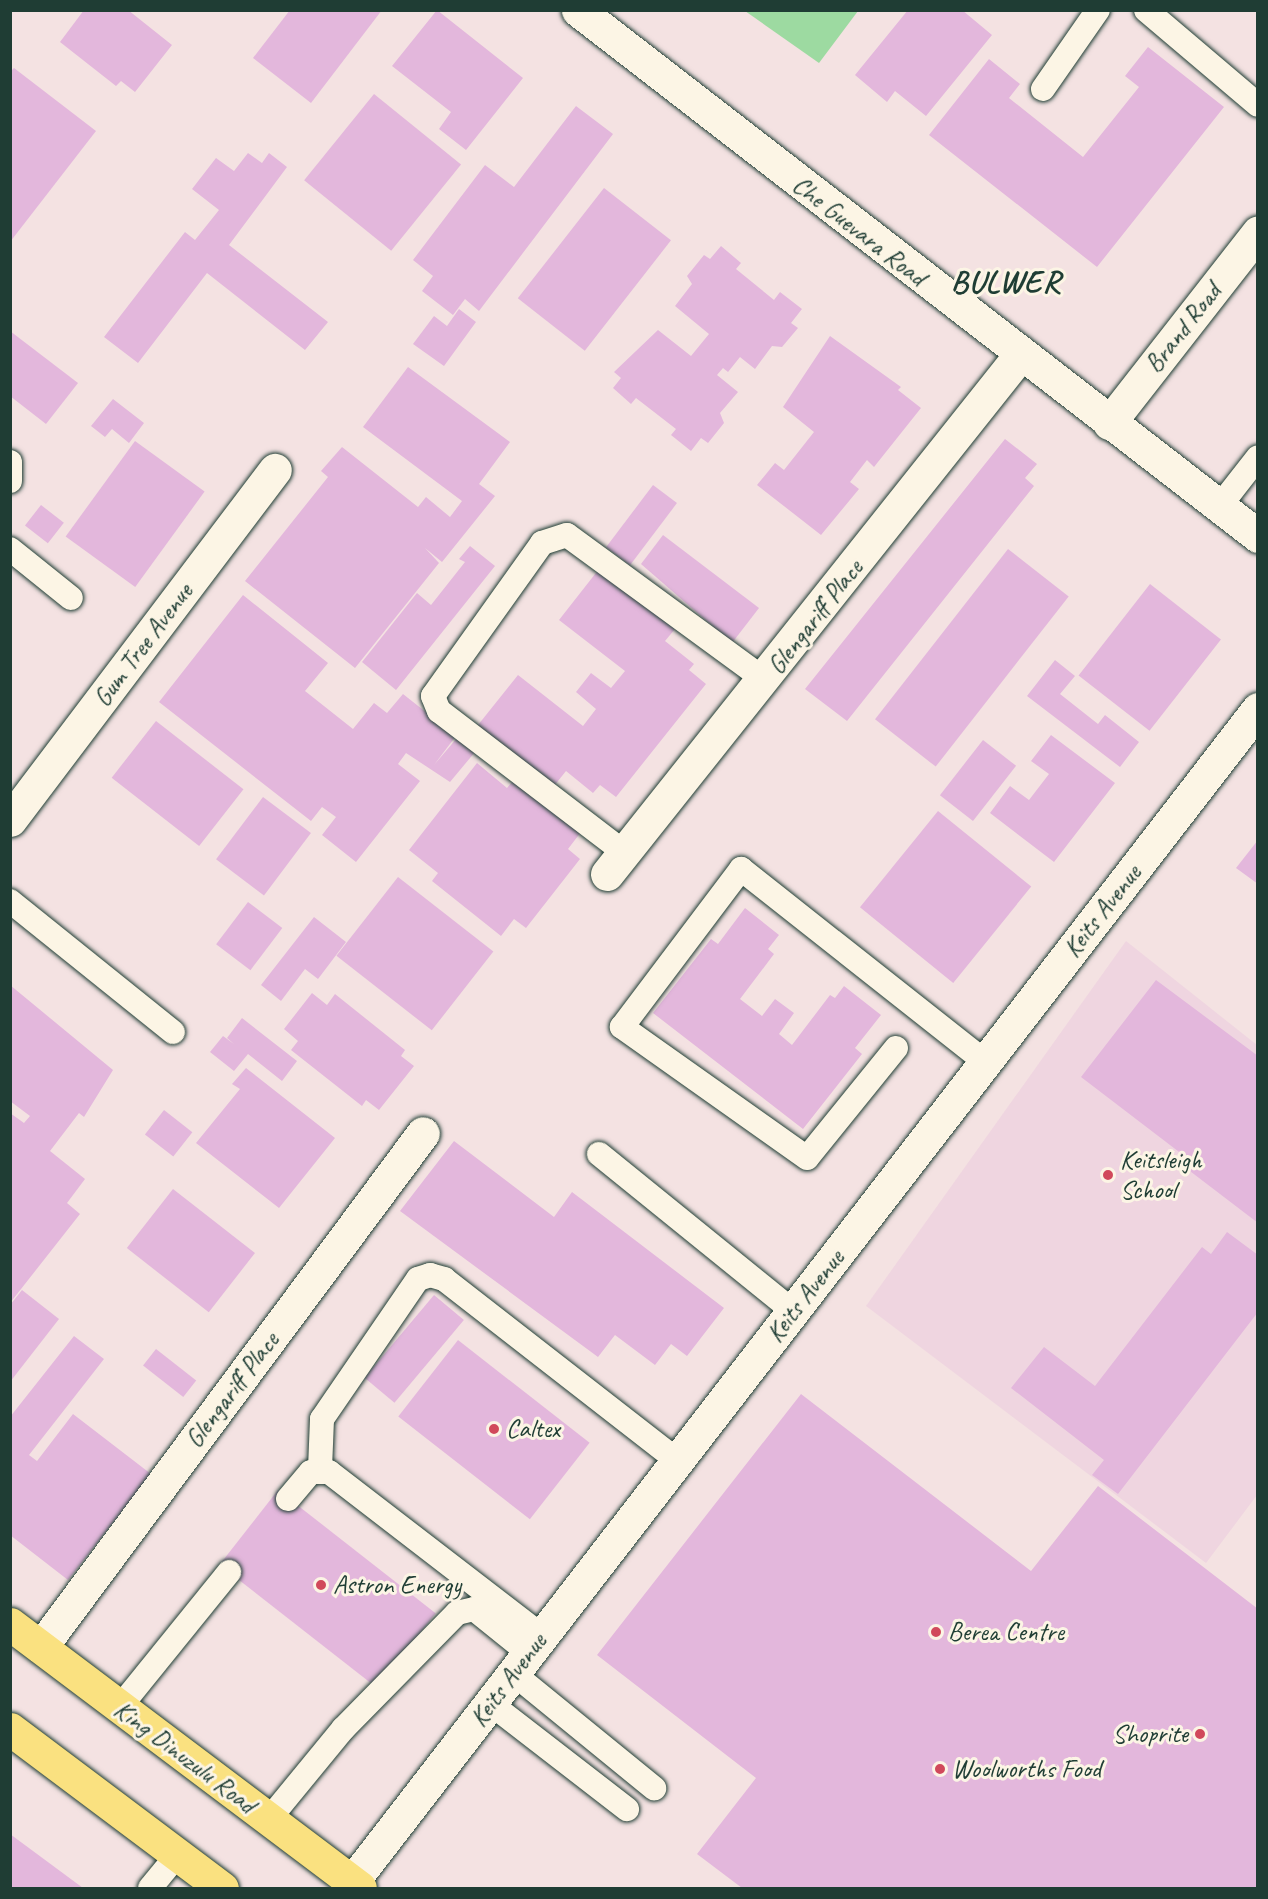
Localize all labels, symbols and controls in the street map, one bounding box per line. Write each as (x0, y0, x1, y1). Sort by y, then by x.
street label: Che Guevara Road (787, 170, 931, 292)
district label: BULWER (952, 263, 1060, 301)
street label: Brand Road (1138, 277, 1228, 379)
street label: Glengariff Place (761, 554, 869, 680)
street label: Gum Tree Avenue (87, 578, 199, 712)
street label: Keits Avenue (1056, 859, 1148, 963)
place label: Keitsleigh School (1120, 1144, 1201, 1206)
marker: Keitsleigh School (1101, 1168, 1115, 1182)
street label: Keits Avenue (759, 1244, 851, 1348)
street label: Glengariff Place (179, 1326, 285, 1454)
place label: Caltex (506, 1413, 560, 1445)
marker: Caltex (487, 1422, 501, 1436)
place label: Astron Energy (333, 1569, 461, 1601)
marker: Astron Energy (314, 1578, 328, 1592)
place label: Berea Centre (948, 1616, 1064, 1648)
marker: Berea Centre (929, 1625, 943, 1639)
street label: Keits Avenue (463, 1627, 553, 1733)
street label: King Dinuzulu Road (108, 1694, 262, 1820)
place label: Shoprite (1112, 1718, 1188, 1750)
marker: Shoprite (1193, 1727, 1207, 1741)
place label: Woolworths Food (952, 1753, 1101, 1785)
marker: Woolworths Food (933, 1762, 947, 1776)

